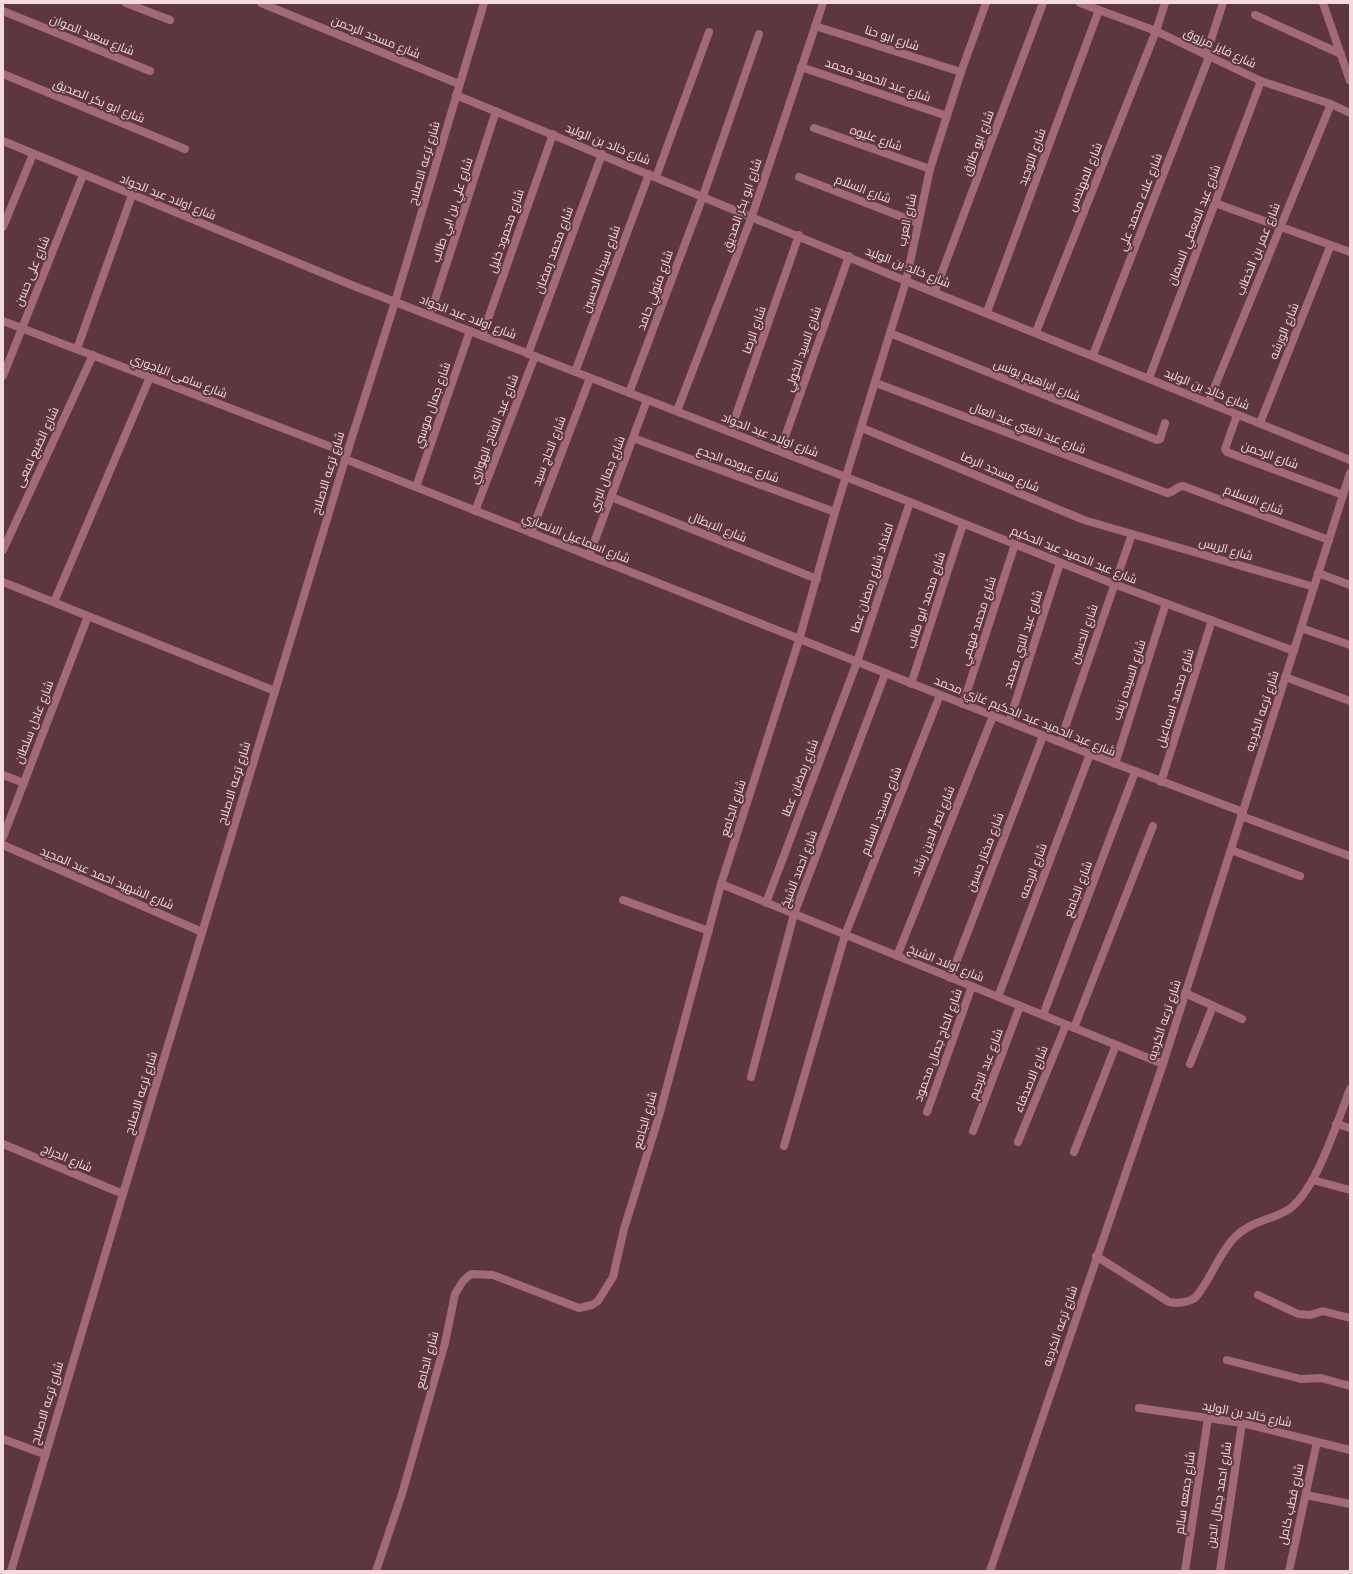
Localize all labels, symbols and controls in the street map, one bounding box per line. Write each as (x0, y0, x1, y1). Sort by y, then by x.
street label: شارع سعيد الموان (47, 11, 137, 59)
street label: شارع مسجد الرحمن (329, 12, 423, 62)
street label: شارع ابو حنا (863, 22, 921, 54)
street label: شارع فايز مرزوق (1181, 24, 1259, 72)
street label: شارع عبد الحميد محمد (823, 54, 933, 106)
street label: شارع ابو بكر الصديق (51, 75, 147, 127)
street label: شارع ابو طارق (958, 108, 998, 178)
street label: شارع ترعه الاصلاح (404, 119, 444, 207)
street label: شارع خالد بن الوليد (563, 120, 653, 168)
street label: شارع عليوه (848, 122, 904, 154)
street label: شارع التوحيد (1014, 126, 1050, 188)
street label: شارع المهندس (1064, 140, 1106, 214)
street label: شارع علاء محمد علي (1114, 151, 1168, 254)
street label: شارع علي بن ابي طالب (427, 155, 478, 265)
street label: شارع ابو بكر الصديق (719, 156, 765, 254)
street label: شارع عبد المعطي السمان (1164, 162, 1226, 288)
street label: شارع اولاد عبد الجواد (117, 170, 219, 224)
street label: شارع السلام (833, 171, 893, 207)
street label: شارع محمود خليل (484, 187, 528, 275)
street label: شارع العرب (894, 192, 920, 248)
street label: شارع عمر بن الخطاب (1232, 200, 1284, 298)
street label: شارع محمد رمضان (531, 204, 577, 296)
street label: شارع سيدنا الحسين (578, 223, 624, 315)
street label: شارع على حسن (11, 233, 53, 308)
street label: شارع خالد بن الوليد (863, 243, 953, 291)
street label: شارع متولي حامد (633, 248, 679, 333)
street label: شارع اولاد عبد الجواد (417, 291, 519, 343)
street label: شارع الورشه (1265, 300, 1303, 362)
street label: شارع الرضا (738, 304, 770, 356)
street label: شارع السيد الخولي (781, 304, 827, 394)
street label: شارع سامى الباجوري (128, 350, 230, 404)
street label: شارع ابراهيم يونس (991, 355, 1083, 405)
street label: شارع جمال موسي (410, 360, 456, 451)
street label: شارع خالد بن الوليد (1162, 365, 1252, 413)
street label: شارع عبد الفتاح الهواري (466, 372, 524, 487)
street label: شارع عبد الغني عبد العال (967, 399, 1088, 459)
street label: شارع الضبع لمعى (11, 404, 63, 490)
street label: شارع اولاد عبد الجواد (719, 409, 821, 461)
street label: شارع الحاج سيد (528, 414, 570, 488)
street label: شارع ترعه الاصلاح (308, 429, 348, 516)
street label: شارع جمال البري (585, 434, 631, 515)
street label: شارع الرحمن (1239, 437, 1301, 473)
street label: شارع عبوده الجدع (695, 442, 781, 486)
street label: شارع مسجد الرضا (958, 448, 1042, 496)
street label: شارع الاسلام (1222, 481, 1286, 519)
street label: شارع الابطال (687, 508, 749, 546)
street label: شارع اسماعيل الانصاري (519, 509, 632, 569)
street label: امتداد شارع رمضان عطا (847, 521, 897, 635)
street label: شارع عبد الحميد عبد الحكيم (1009, 522, 1139, 588)
street label: شارع الريس (1197, 534, 1255, 564)
street label: شارع محمد ابو طالب (903, 549, 949, 650)
street label: شارع محمد فهمي (956, 574, 1002, 668)
street label: شارع عبد النبي محمد (1000, 588, 1048, 691)
street label: شارع الحسين (1066, 602, 1102, 666)
street label: شارع السيده زينب (1108, 638, 1150, 722)
street label: شارع محمد اسماعيل (1152, 646, 1198, 749)
street label: شارع ترعه الكرديه (1241, 668, 1283, 754)
street label: شارع عبد الحميد عبد الحكيم غازي محمد (931, 672, 1118, 762)
street label: شارع عادل سلطان (11, 678, 57, 766)
street label: شارع رمضان عطا (778, 737, 822, 819)
street label: شارع ترعه الاصلاح (214, 739, 254, 826)
street label: شارع مسجد السلام (857, 764, 905, 858)
street label: شارع الجامع (716, 777, 750, 838)
street label: شارع نصر الدين رشاد (908, 783, 958, 879)
street label: شارع مختار حسين (963, 810, 1007, 894)
street label: شارع احمد الشيخ (777, 828, 821, 910)
street label: شارع الرحمه (1015, 841, 1051, 901)
street label: شارع الشهيد احمد عبد المجيد (38, 843, 176, 913)
street label: شارع الجامع (1060, 859, 1096, 919)
street label: شارع اولاد الشيخ (906, 940, 986, 986)
street label: شارع ترعه الكرديه (1143, 977, 1185, 1063)
street label: شارع الحاج جمال محمود (910, 986, 966, 1104)
street label: شارع عبد الرحيم (965, 1026, 1007, 1102)
street label: شارع الاصدقاء (1010, 1043, 1052, 1115)
street label: شارع ترعه الاصلاح (121, 1049, 161, 1136)
street label: شارع الجامع (629, 1089, 661, 1151)
street label: شارع الجراج (39, 1140, 95, 1176)
street label: شارع ترعه الكرديه (1039, 1284, 1081, 1368)
street label: شارع الجامع (412, 1329, 442, 1391)
street label: شارع ترعه الاصلاح (27, 1359, 67, 1446)
street label: شارع خالد بن الوليد (1201, 1397, 1293, 1431)
street label: شارع احمد جمال الدين (1203, 1440, 1235, 1549)
street label: شارع جمعه سالم (1171, 1451, 1199, 1535)
street label: شارع قطب كامل (1275, 1462, 1307, 1546)

